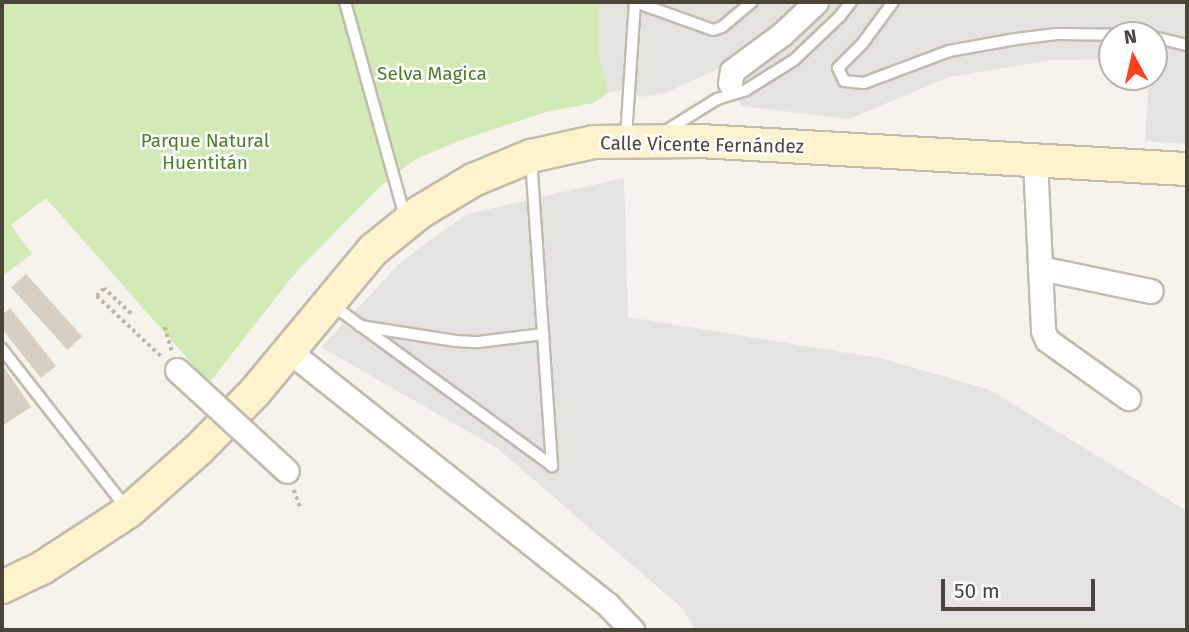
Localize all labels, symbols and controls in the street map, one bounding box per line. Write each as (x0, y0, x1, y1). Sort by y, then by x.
north arrow (1098, 21, 1168, 91)
text: N (1122, 24, 1138, 49)
park label: Selva Magica (377, 63, 487, 85)
park label: Parque Natural Huentitán (141, 130, 269, 174)
street label: Calle Vicente Fernández (600, 132, 804, 158)
scale bar (944, 566, 1098, 610)
text: 50 m (954, 578, 1000, 604)

